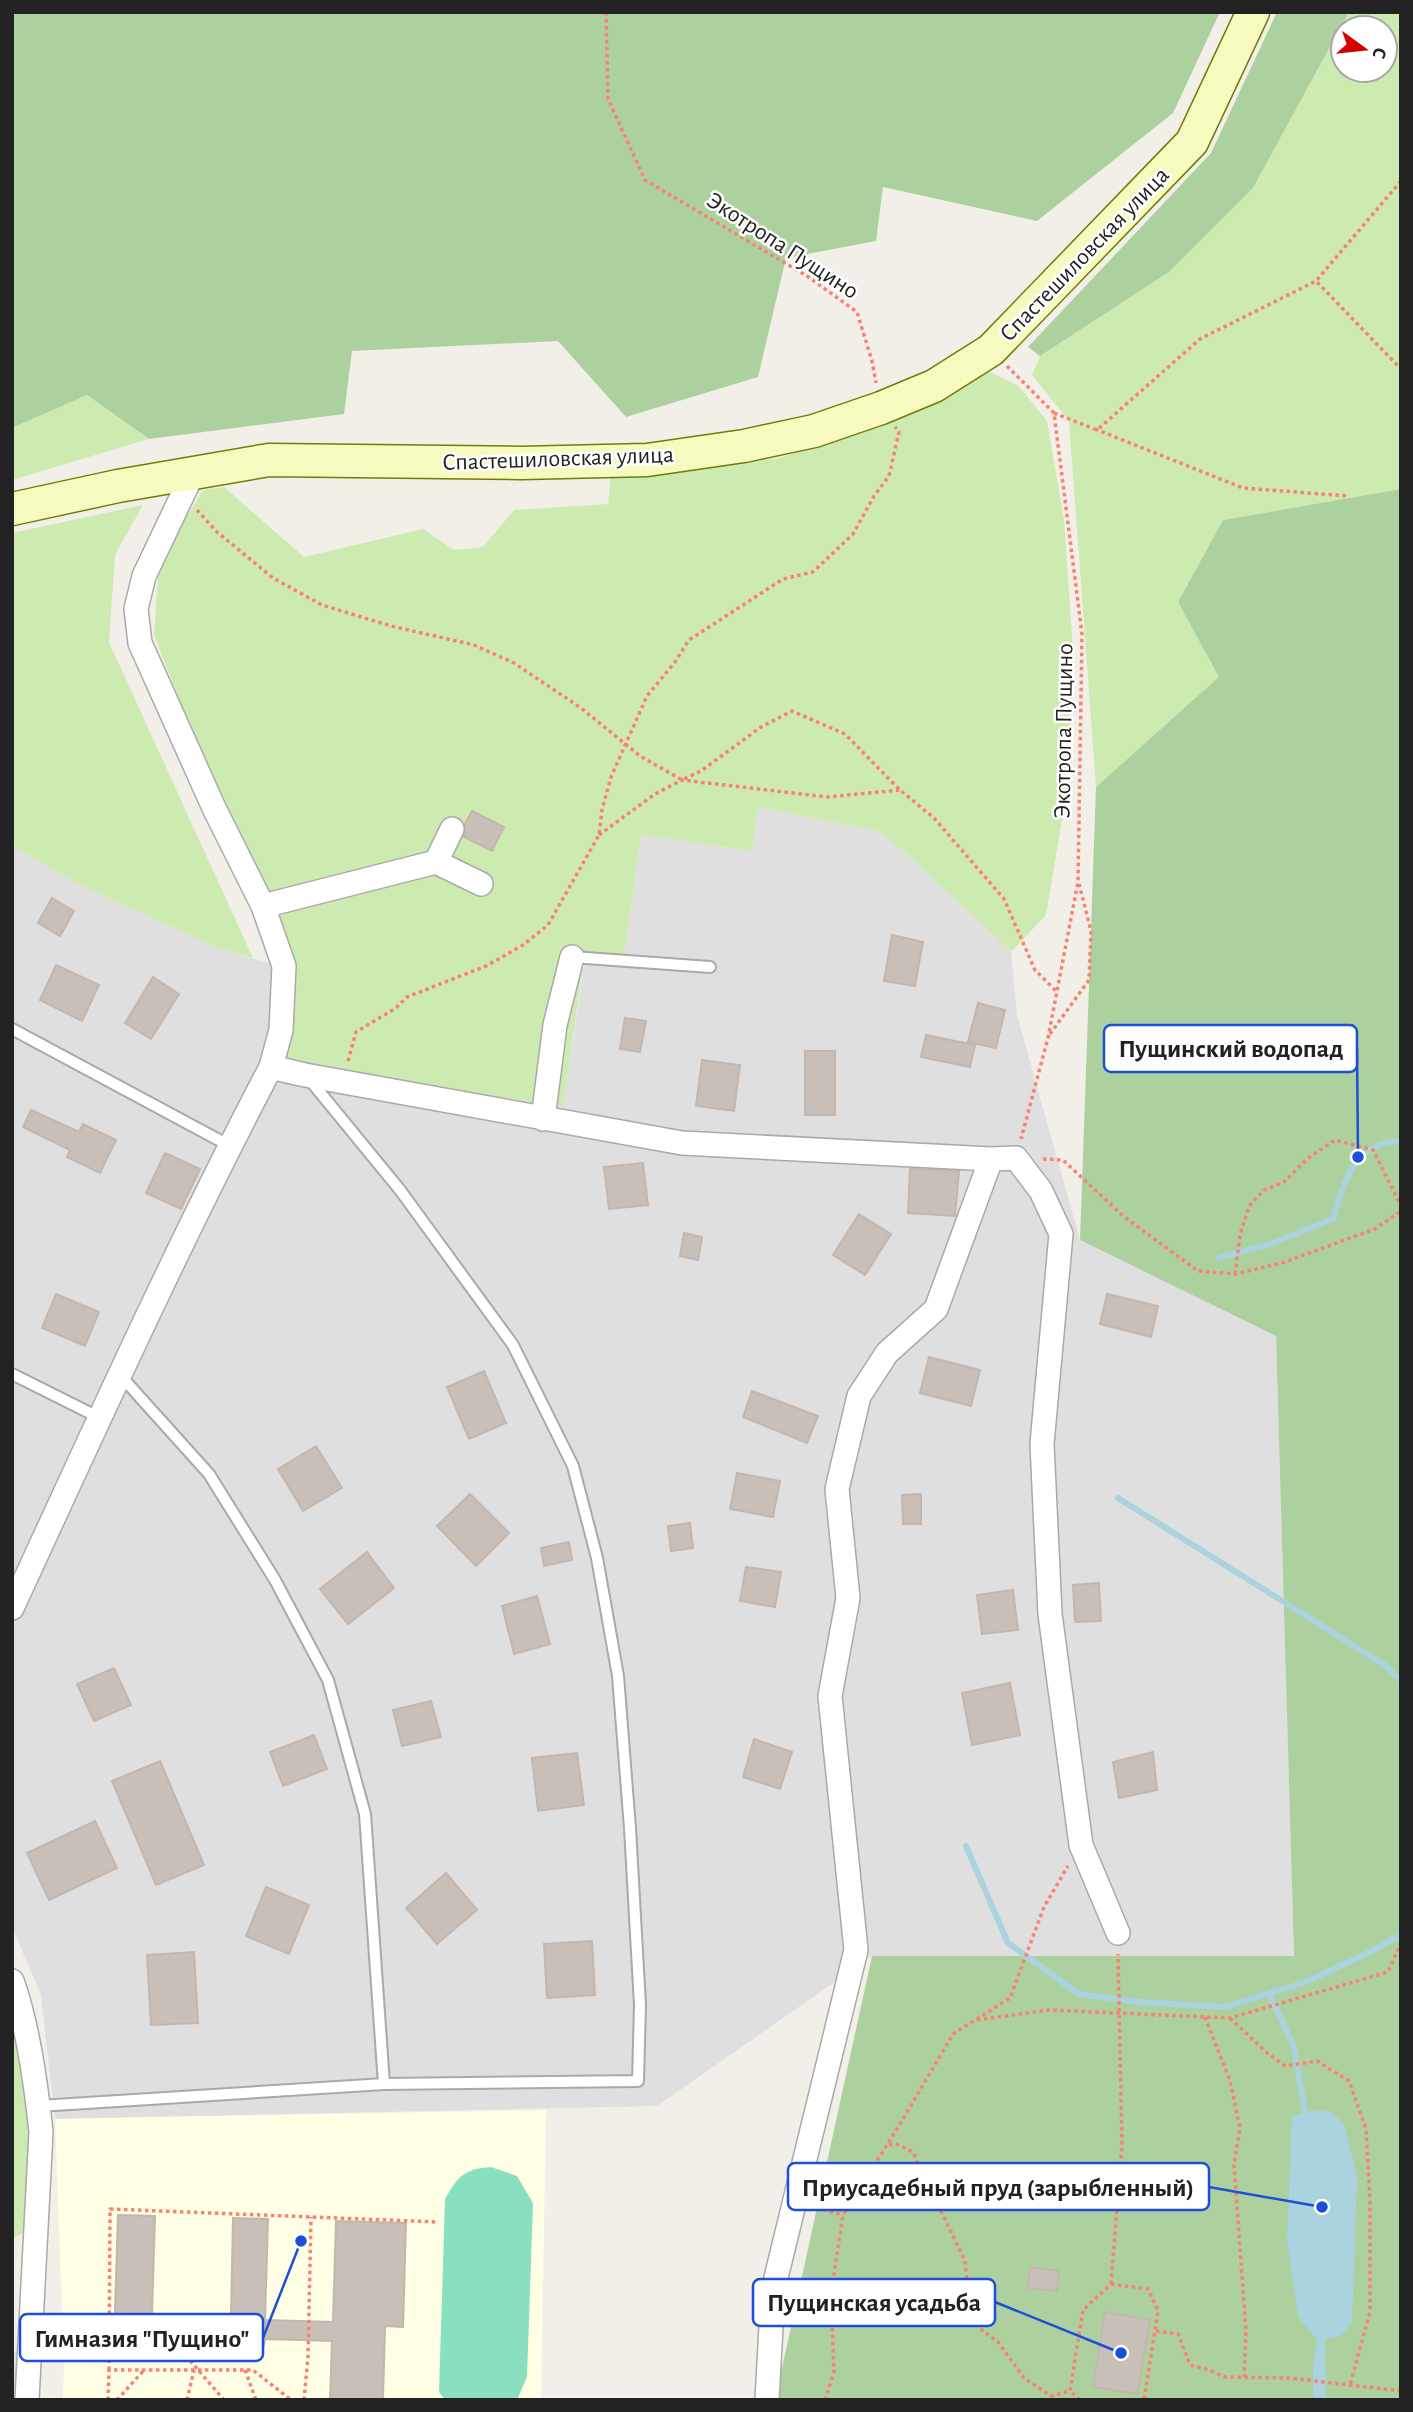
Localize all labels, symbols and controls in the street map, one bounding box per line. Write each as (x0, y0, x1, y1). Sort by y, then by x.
north arrow (1329, 14, 1399, 84)
text: С (1368, 45, 1390, 61)
street label: Спастешиловская улица (996, 163, 1174, 346)
street label: Экотропа Пущино (702, 188, 863, 304)
street label: Спастешиловская улица (442, 443, 674, 475)
street label: Экотропа Пущино (1050, 643, 1078, 819)
callout: Пущинский водопад (1104, 1025, 1357, 1072)
text: Пущинский водопад (1119, 1036, 1343, 1062)
callout: Приусадебный пруд (зарыбленный) (788, 2163, 1209, 2210)
text: Приусадебный пруд (зарыбленный) (802, 2175, 1194, 2201)
callout: Пущинская усадьба (753, 2279, 995, 2326)
text: Пущинская усадьба (767, 2290, 981, 2316)
callout: Гимназия "Пущино" (20, 2314, 263, 2361)
text: Гимназия "Пущино" (34, 2326, 250, 2352)

